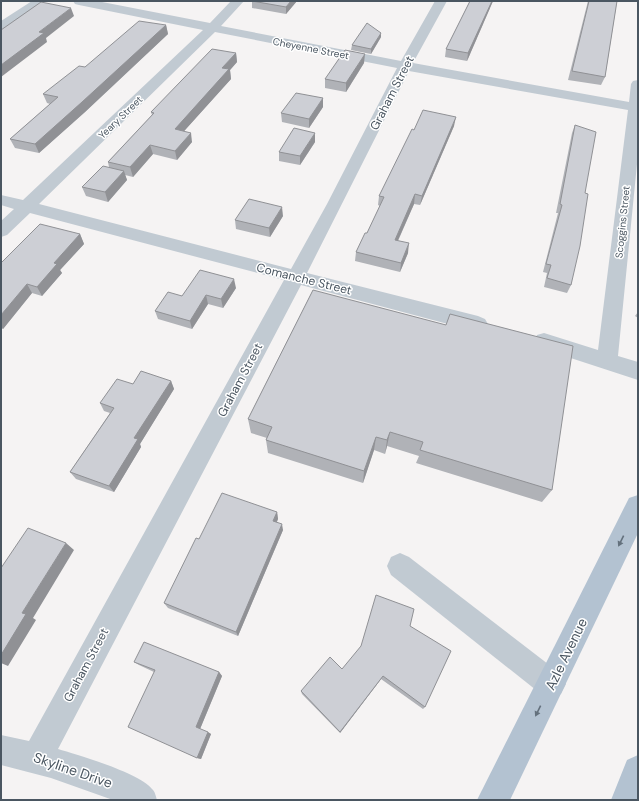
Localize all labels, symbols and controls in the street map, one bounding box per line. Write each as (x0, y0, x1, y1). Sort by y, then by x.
street label: Cheyenne Street (272, 35, 350, 62)
street label: Graham Street (366, 53, 418, 133)
street label: Yeary Street (96, 93, 145, 142)
street label: Scoggins Street (612, 185, 633, 259)
street label: Comanche Street (255, 259, 354, 299)
street label: Graham Street (214, 340, 266, 420)
one-way arrow (618, 536, 624, 547)
street label: Azle Avenue (541, 615, 591, 693)
street label: Graham Street (60, 625, 112, 705)
one-way arrow (535, 706, 541, 717)
street label: Skyline Drive (31, 748, 115, 792)

